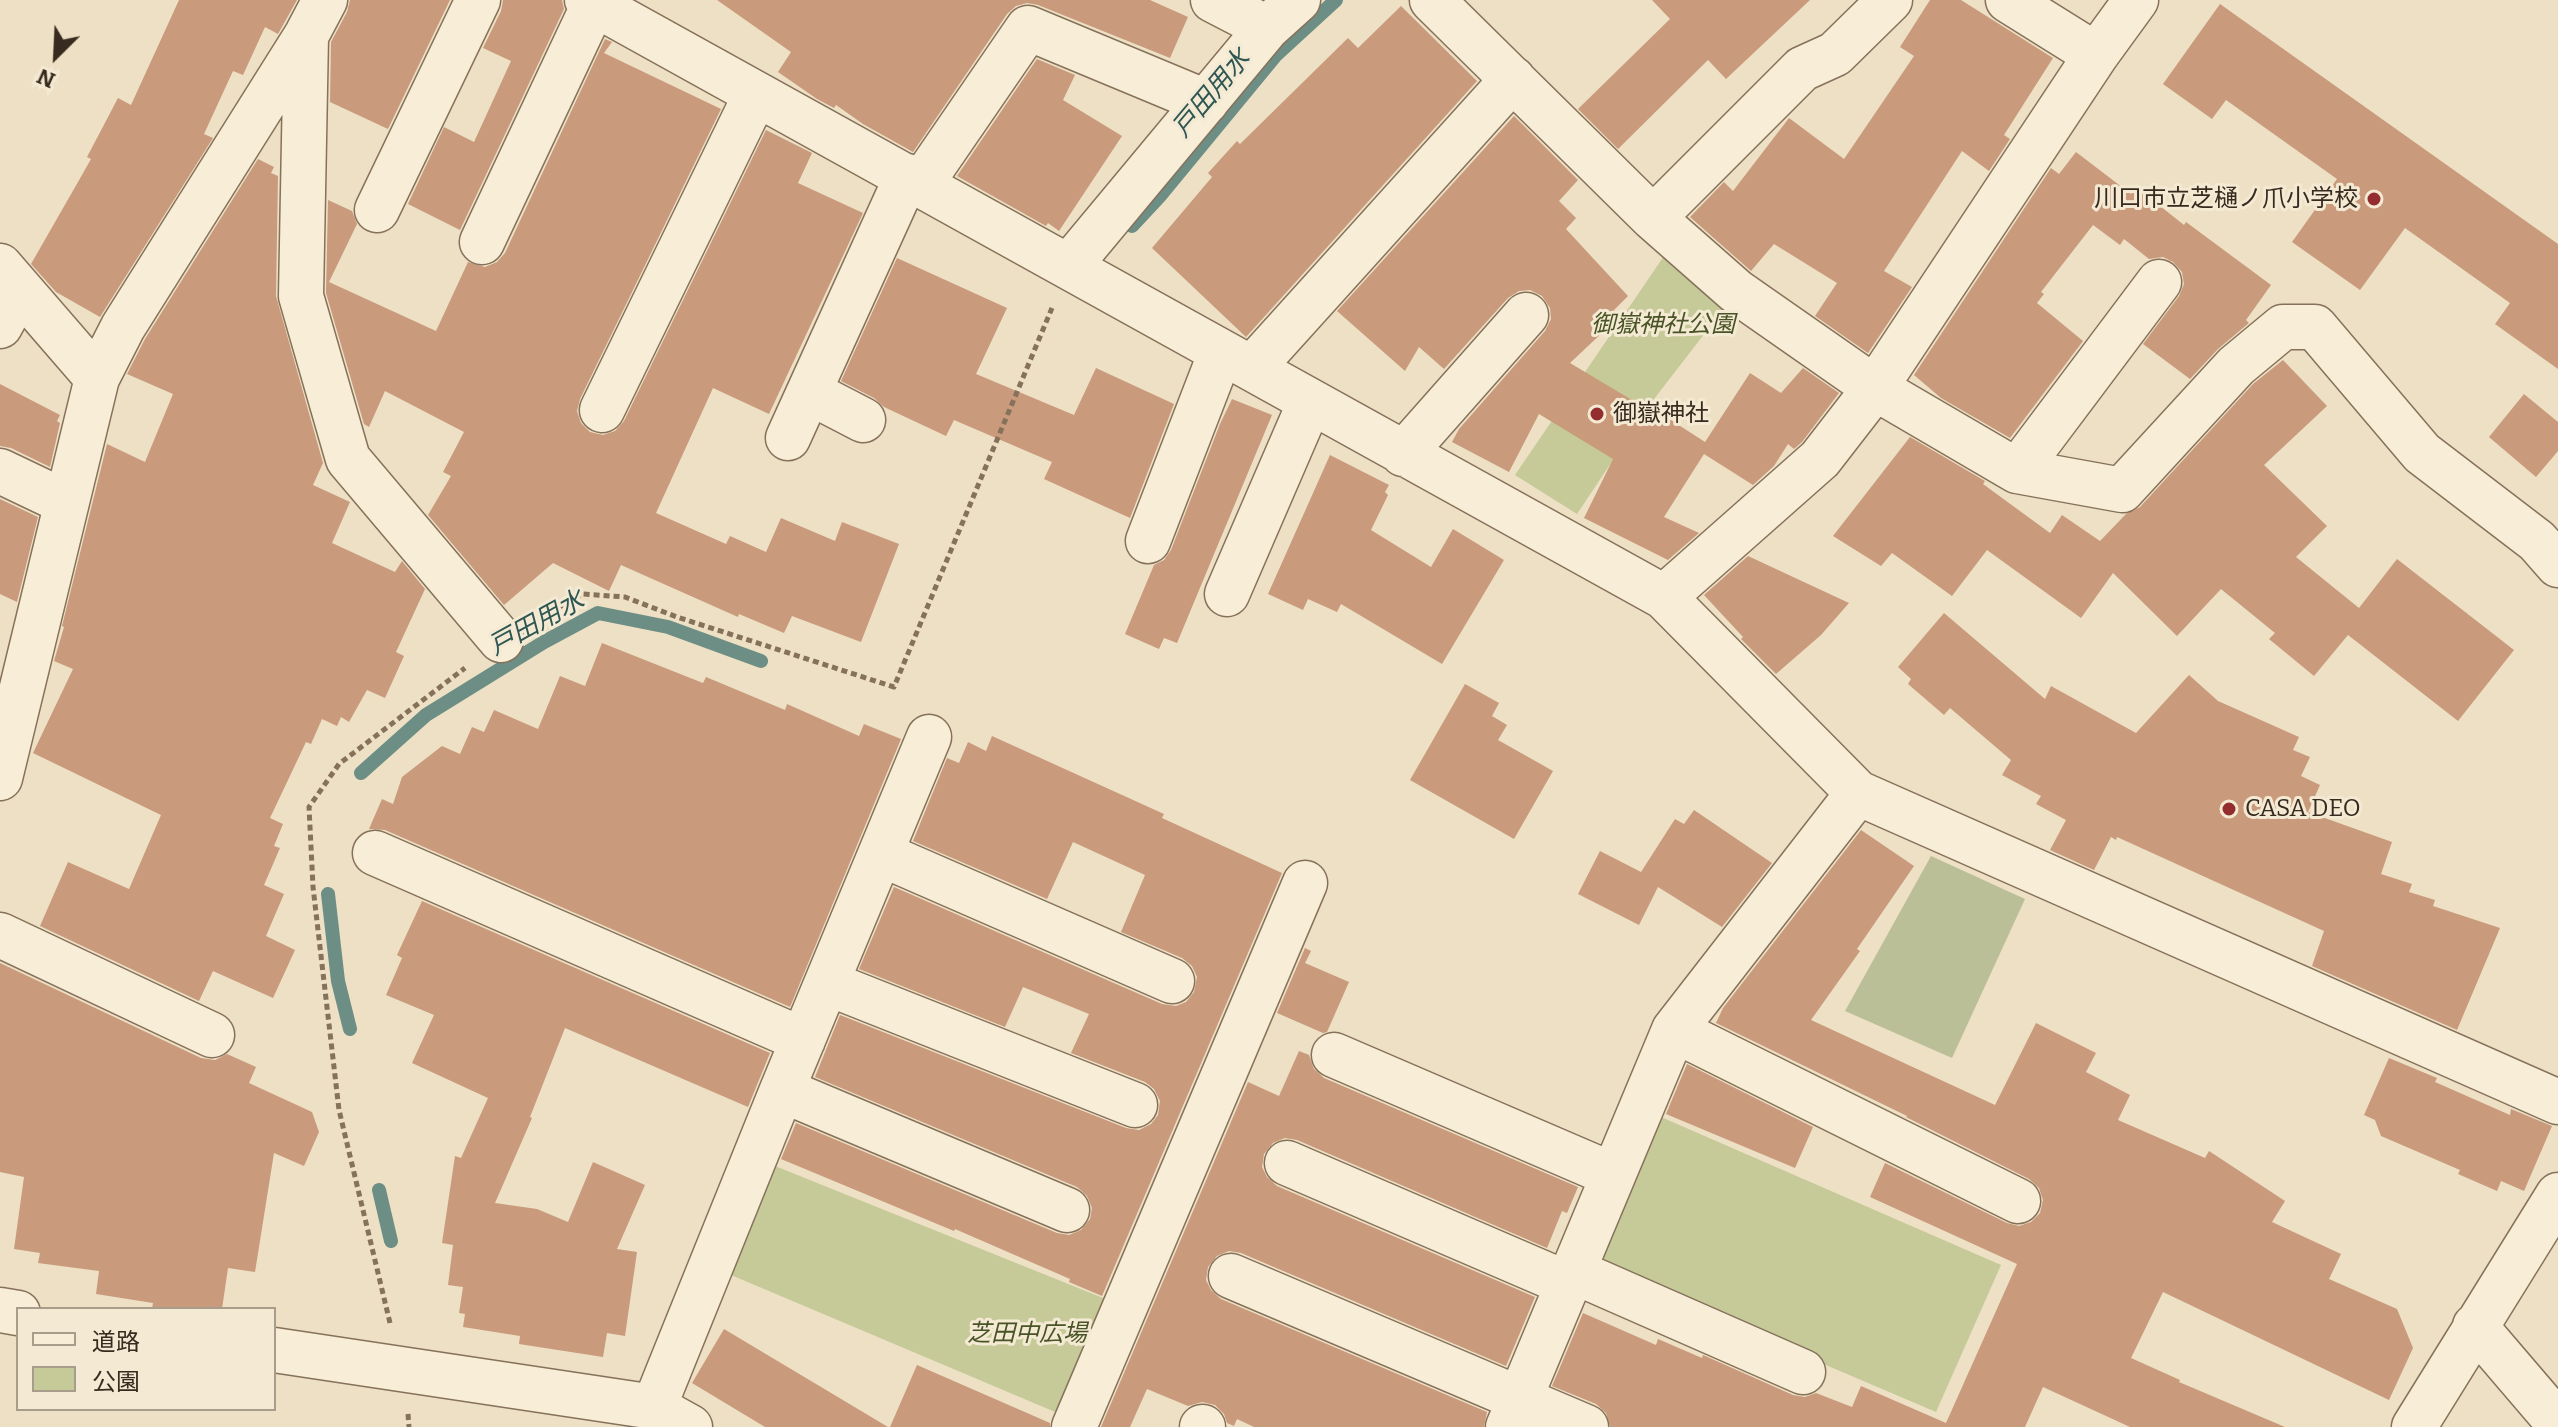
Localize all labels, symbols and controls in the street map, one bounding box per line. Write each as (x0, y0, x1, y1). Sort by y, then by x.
north arrow (16, 16, 96, 96)
water label: 戸田用水 (1167, 44, 1257, 144)
text: N (33, 63, 59, 94)
place label: 川口市立芝樋ノ爪小学校 (2094, 185, 2358, 213)
marker: 川口市立芝樋ノ爪小学校 (2365, 190, 2383, 208)
park label: 御嶽神社公園 (1591, 311, 1735, 339)
place label: 御嶽神社 (1613, 400, 1709, 428)
marker: 御嶽神社 (1588, 405, 1606, 423)
water label: 戸田用水 (484, 585, 590, 663)
place label: CASA DEO (2245, 795, 2361, 823)
marker: CASA DEO (2220, 800, 2238, 818)
legend (16, 1307, 276, 1411)
park label: 芝田中広場 (967, 1320, 1087, 1348)
text: 道路 (92, 1328, 140, 1356)
text: 公園 (92, 1368, 140, 1396)

